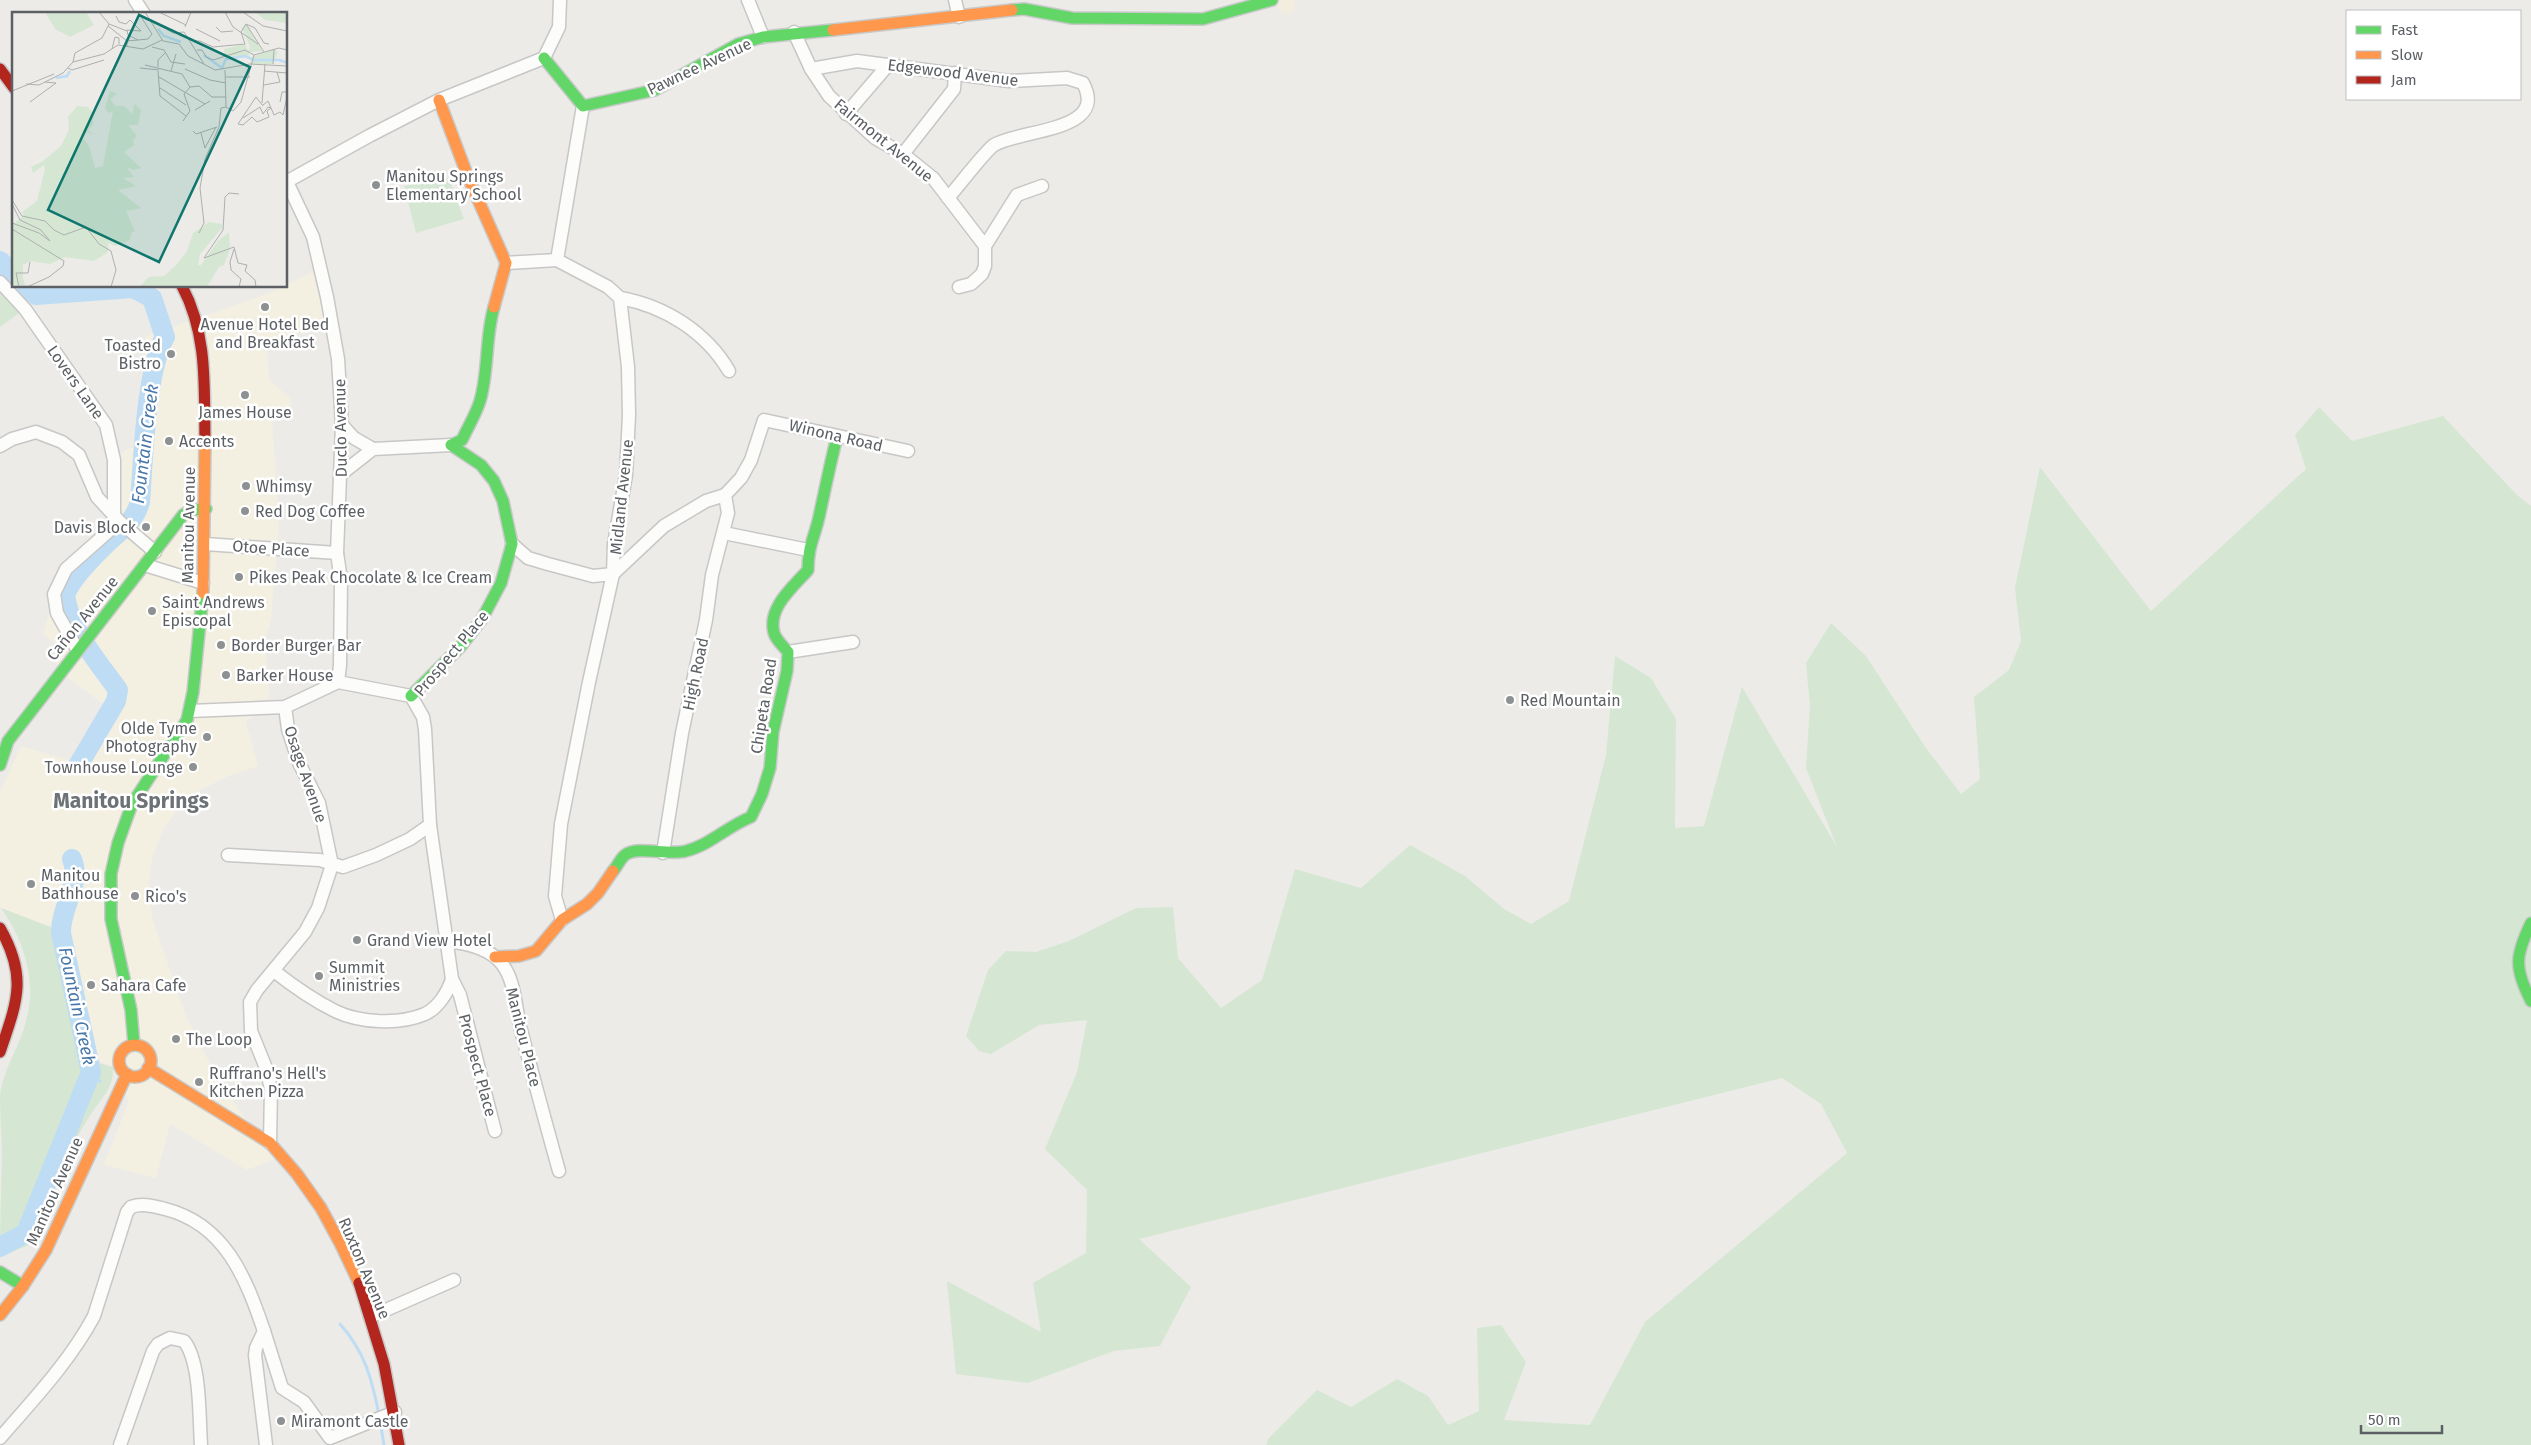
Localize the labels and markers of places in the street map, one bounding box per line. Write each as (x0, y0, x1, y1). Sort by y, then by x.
place label: Manitou Springs Elementary School (386, 167, 522, 204)
marker: Manitou Springs Elementary School (370, 179, 382, 191)
marker: Avenue Hotel Bed and Breakfast (259, 301, 271, 313)
place label: Avenue Hotel Bed and Breakfast (201, 315, 329, 352)
place label: Toasted Bistro (105, 336, 161, 373)
marker: Toasted Bistro (165, 348, 177, 360)
marker: James House (239, 389, 251, 401)
place label: James House (198, 403, 292, 422)
place label: Accents (179, 432, 234, 451)
marker: Accents (163, 435, 175, 447)
place label: Whimsy (256, 477, 312, 496)
marker: Whimsy (240, 480, 252, 492)
place label: Red Dog Coffee (255, 502, 365, 521)
marker: Red Dog Coffee (239, 505, 251, 517)
place label: Davis Block (54, 518, 137, 537)
marker: Davis Block (140, 521, 152, 533)
place label: Pikes Peak Chocolate & Ice Cream (249, 568, 492, 587)
marker: Pikes Peak Chocolate & Ice Cream (233, 571, 245, 583)
place label: Saint Andrews Episcopal (162, 593, 265, 630)
marker: Saint Andrews Episcopal (146, 605, 158, 617)
place label: Border Burger Bar (231, 636, 362, 655)
marker: Border Burger Bar (215, 639, 227, 651)
place label: Barker House (236, 666, 334, 685)
marker: Barker House (220, 669, 232, 681)
place label: Red Mountain (1520, 691, 1621, 710)
marker: Red Mountain (1504, 694, 1516, 706)
place label: Olde Tyme Photography (105, 719, 197, 756)
marker: Olde Tyme Photography (201, 731, 213, 743)
place label: Townhouse Lounge (45, 758, 183, 777)
marker: Townhouse Lounge (187, 761, 199, 773)
place label: Manitou Bathhouse (41, 866, 119, 903)
marker: Manitou Bathhouse (25, 878, 37, 890)
place label: Rico's (145, 887, 187, 906)
marker: Rico's (129, 890, 141, 902)
place label: Grand View Hotel (367, 931, 492, 950)
marker: Grand View Hotel (351, 934, 363, 946)
place label: Summit Ministries (329, 958, 400, 995)
marker: Summit Ministries (313, 970, 325, 982)
place label: Sahara Cafe (101, 976, 187, 995)
marker: Sahara Cafe (85, 979, 97, 991)
place label: The Loop (186, 1030, 252, 1049)
marker: The Loop (170, 1033, 182, 1045)
place label: Ruffrano's Hell's Kitchen Pizza (209, 1064, 326, 1101)
marker: Ruffrano's Hell's Kitchen Pizza (193, 1076, 205, 1088)
place label: Miramont Castle (291, 1412, 409, 1431)
marker: Miramont Castle (275, 1415, 287, 1427)

